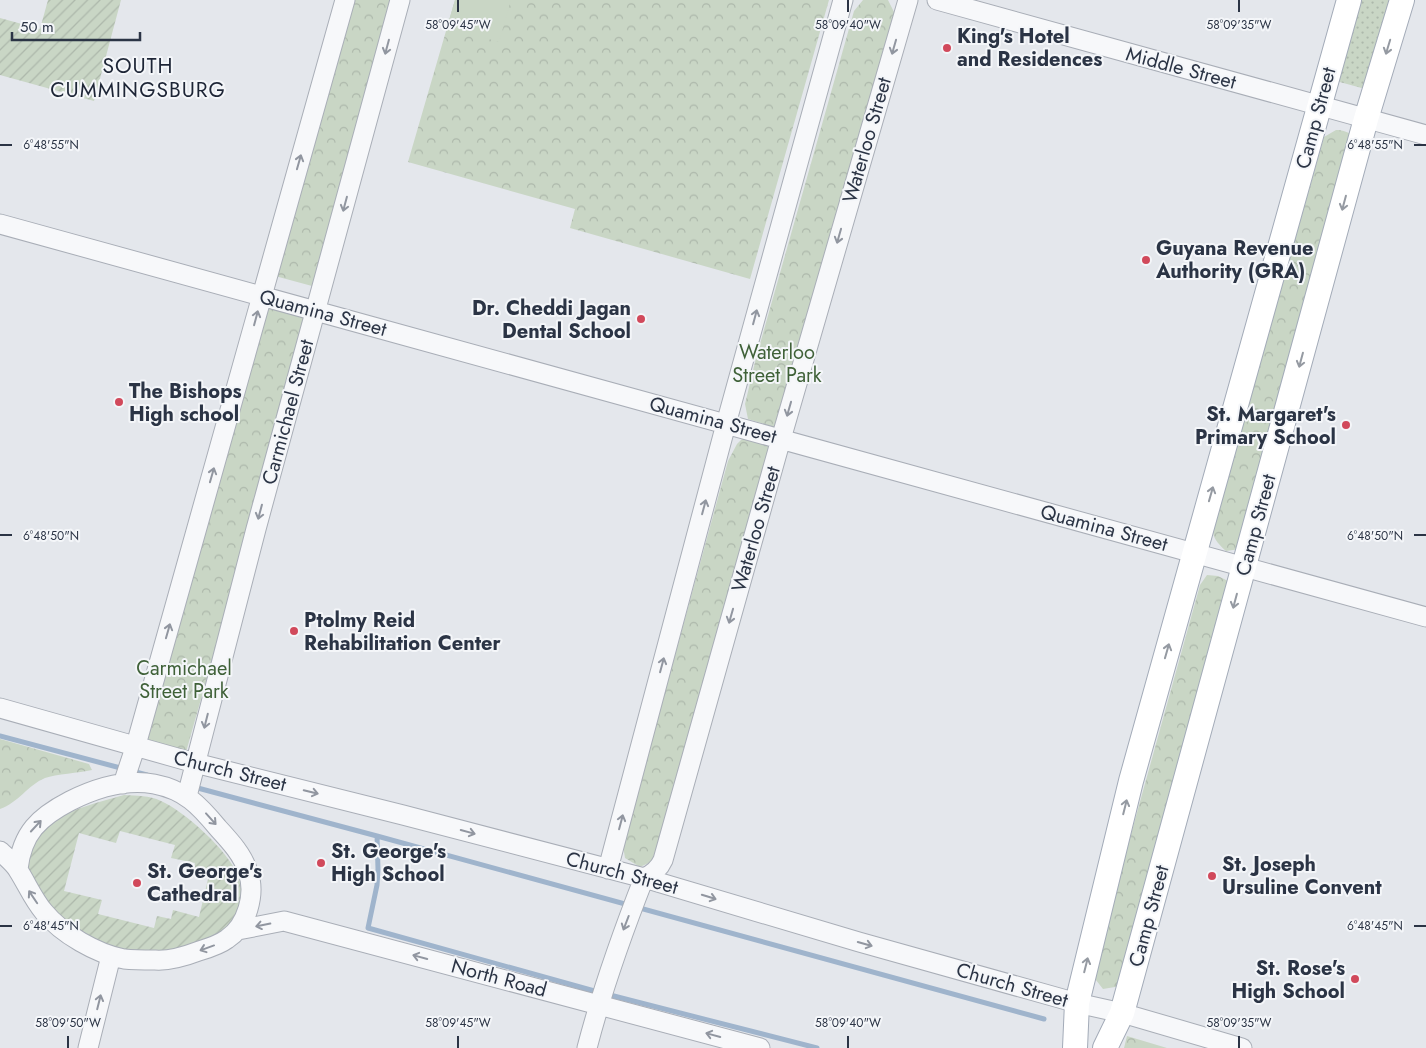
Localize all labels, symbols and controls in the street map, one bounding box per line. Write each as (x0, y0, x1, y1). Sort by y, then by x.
scale bar (12, 10, 140, 42)
text: 50 m (20, 16, 54, 38)
text: 58°09'45"W (425, 16, 491, 34)
text: 58°09'40"W (815, 16, 881, 34)
text: 58°09'35"W (1207, 16, 1272, 34)
place label: King's Hotel and Residences (957, 22, 1102, 74)
one-way arrow (889, 38, 899, 54)
one-way arrow (1382, 38, 1392, 54)
one-way arrow (382, 39, 392, 55)
street label: Middle Street (1123, 39, 1239, 97)
marker: King's Hotel and Residences (941, 42, 953, 54)
district label: SOUTH CUMMINGSBURG (50, 51, 226, 105)
street label: Camp Street (1289, 64, 1344, 172)
street label: Waterloo Street (835, 74, 899, 206)
text: 6°48'55"N (23, 136, 79, 154)
text: 6°48'55"N (1347, 136, 1403, 154)
one-way arrow (295, 154, 305, 170)
one-way arrow (1339, 195, 1349, 211)
one-way arrow (340, 196, 349, 212)
one-way arrow (834, 228, 844, 244)
place label: Guyana Revenue Authority (GRA) (1155, 234, 1314, 286)
marker: Guyana Revenue Authority (GRA) (1140, 254, 1152, 266)
street label: Quamina Street (256, 282, 390, 344)
place label: Dr. Cheddi Jagan Dental School (472, 294, 631, 346)
one-way arrow (751, 309, 761, 325)
one-way arrow (251, 311, 261, 327)
marker: Dr. Cheddi Jagan Dental School (635, 313, 647, 325)
street label: Carmichael Street (255, 336, 321, 488)
park label: Waterloo Street Park (732, 338, 822, 390)
one-way arrow (1296, 352, 1306, 368)
place label: The Bishops High school (129, 377, 242, 429)
street label: Quamina Street (646, 389, 780, 451)
marker: The Bishops High school (113, 396, 125, 408)
place label: St. Margaret's Primary School (1195, 400, 1336, 452)
one-way arrow (784, 401, 794, 417)
marker: St. Margaret's Primary School (1340, 419, 1352, 431)
street label: Waterloo Street (724, 463, 788, 595)
one-way arrow (208, 467, 217, 483)
street label: Camp Street (1229, 471, 1284, 579)
one-way arrow (1207, 487, 1217, 503)
street label: Quamina Street (1037, 497, 1171, 559)
one-way arrow (699, 500, 709, 516)
one-way arrow (255, 504, 264, 520)
text: 6°48'50"N (23, 527, 79, 545)
text: 6°48'50"N (1347, 527, 1403, 545)
one-way arrow (1230, 593, 1239, 609)
place label: Ptolmy Reid Rehabilitation Center (304, 606, 501, 658)
one-way arrow (726, 608, 736, 624)
one-way arrow (163, 624, 173, 640)
marker: Ptolmy Reid Rehabilitation Center (288, 625, 300, 637)
one-way arrow (1163, 643, 1173, 659)
park label: Carmichael Street Park (136, 654, 232, 706)
one-way arrow (658, 657, 667, 673)
one-way arrow (201, 712, 211, 728)
street label: Church Street (171, 743, 290, 799)
one-way arrow (302, 788, 318, 797)
one-way arrow (1121, 800, 1130, 816)
one-way arrow (205, 813, 217, 826)
one-way arrow (616, 814, 626, 830)
one-way arrow (31, 819, 42, 832)
one-way arrow (460, 828, 476, 837)
place label: St. George's High School (331, 837, 446, 889)
street label: Church Street (563, 844, 682, 902)
place label: St. Joseph Ursuline Convent (1222, 850, 1382, 902)
place label: St. George's Cathedral (147, 857, 262, 909)
marker: St. George's High School (315, 857, 327, 869)
street label: Camp Street (1122, 862, 1177, 970)
marker: St. Joseph Ursuline Convent (1206, 870, 1218, 882)
marker: St. George's Cathedral (131, 877, 143, 889)
one-way arrow (28, 890, 39, 904)
one-way arrow (701, 893, 717, 903)
one-way arrow (621, 915, 630, 930)
text: 6°48'45"N (23, 917, 79, 935)
text: 6°48'45"N (1347, 917, 1403, 935)
one-way arrow (256, 921, 272, 930)
one-way arrow (857, 939, 873, 949)
one-way arrow (200, 944, 215, 953)
street label: North Road (448, 951, 550, 1005)
one-way arrow (413, 952, 429, 962)
place label: St. Rose's High School (1231, 954, 1345, 1006)
street label: Church Street (953, 955, 1071, 1015)
one-way arrow (1082, 958, 1092, 974)
marker: St. Rose's High School (1349, 973, 1361, 985)
one-way arrow (95, 994, 105, 1010)
text: 58°09'50"W (35, 1014, 101, 1032)
text: 58°09'45"W (425, 1014, 491, 1032)
text: 58°09'40"W (815, 1014, 881, 1032)
text: 58°09'35"W (1207, 1014, 1272, 1032)
one-way arrow (705, 1030, 721, 1040)

